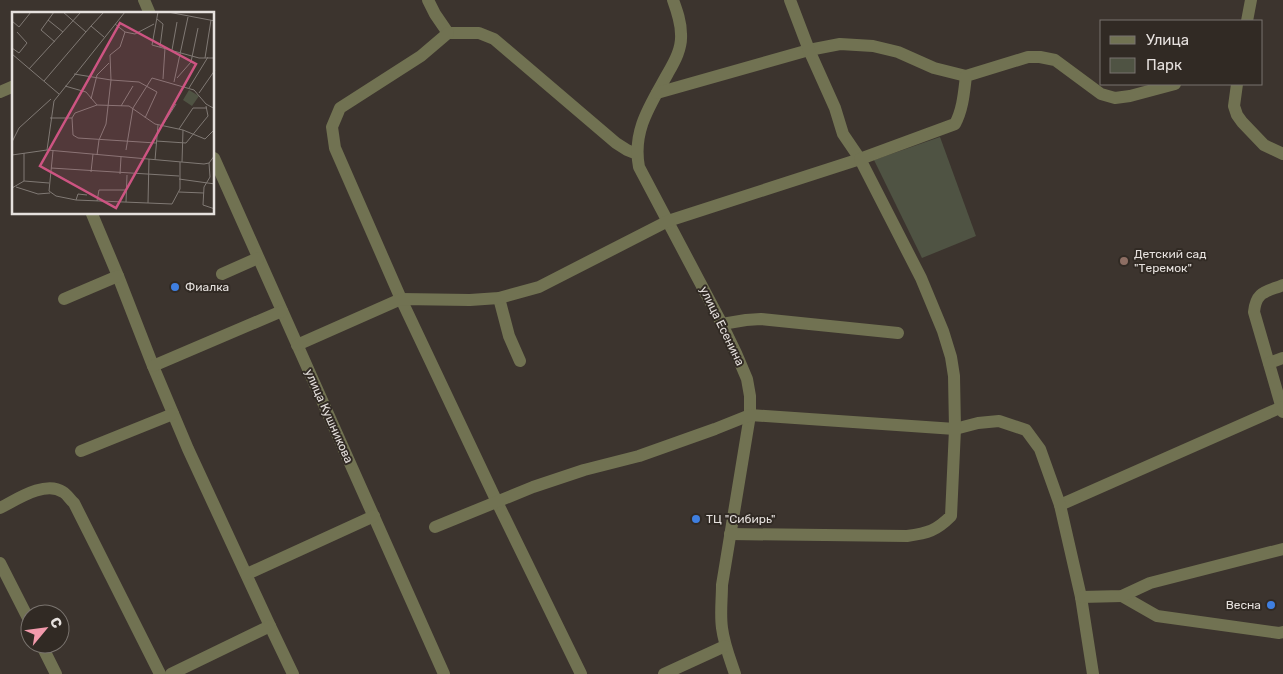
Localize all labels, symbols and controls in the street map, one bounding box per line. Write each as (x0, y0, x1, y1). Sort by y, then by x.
inset map (12, 12, 215, 215)
legend (1100, 20, 1263, 85)
text: Улица (1146, 31, 1189, 49)
text: Парк (1146, 56, 1182, 74)
place label: Детский сад "Теремок" (1134, 247, 1206, 275)
marker: Детский сад "Теремок" (1118, 255, 1130, 267)
place label: Фиалка (185, 280, 229, 294)
marker: Фиалка (169, 281, 181, 293)
street label: улица Есенина (697, 284, 747, 368)
street label: улица Кушникова (302, 367, 356, 465)
place label: ТЦ "Сибирь" (706, 512, 776, 526)
marker: ТЦ "Сибирь" (690, 513, 702, 525)
place label: Весна (1226, 598, 1261, 612)
marker: Весна (1265, 599, 1277, 611)
north arrow (20, 604, 70, 654)
text: С (46, 615, 66, 632)

